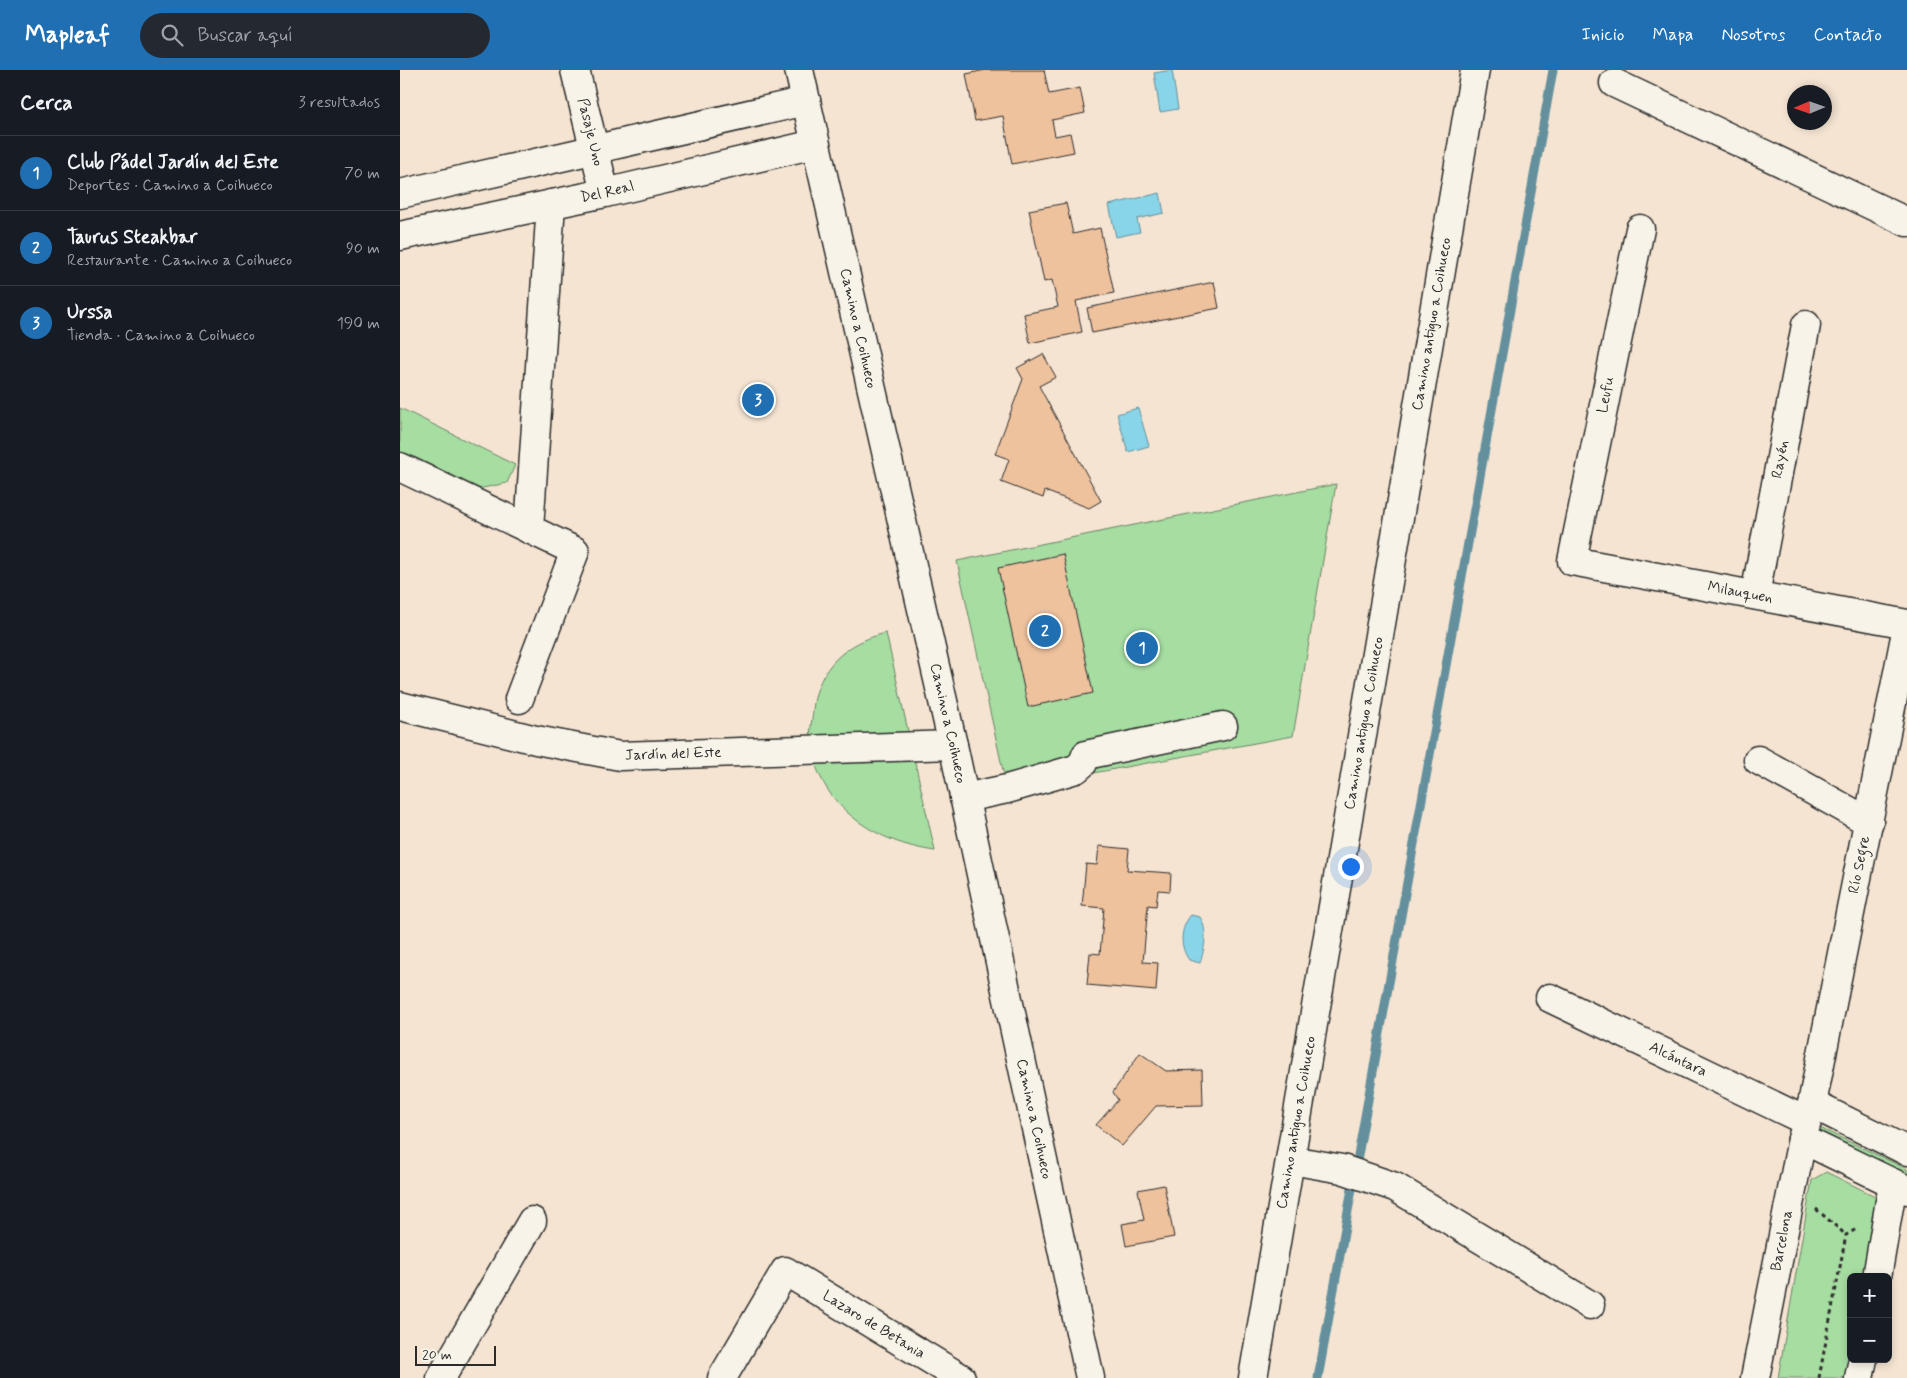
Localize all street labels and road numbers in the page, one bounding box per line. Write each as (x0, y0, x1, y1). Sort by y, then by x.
street label: Pasaje Uno (572, 96, 608, 168)
street label: Del Real (579, 176, 636, 208)
street label: Camino antiguo a Coihueco (1407, 236, 1456, 412)
street label: Camino a Coihueco (835, 266, 881, 390)
street label: Leufu (1593, 375, 1619, 415)
street label: Rayén (1767, 439, 1794, 480)
street label: Milauquen (1706, 577, 1774, 609)
street label: Camino antiguo a Coihueco (1340, 635, 1389, 811)
street label: Camino a Coihueco (925, 661, 971, 785)
street label: Jardín del Este (625, 743, 722, 766)
street label: Río Segre (1844, 834, 1875, 895)
street label: Camino antiguo a Coihueco (1272, 1035, 1321, 1211)
street label: Alcántara (1646, 1037, 1710, 1082)
street label: Camino a Coihueco (1011, 1057, 1057, 1181)
street label: Barcelona (1766, 1208, 1798, 1273)
street label: Lazaro de Betania (819, 1286, 929, 1364)

